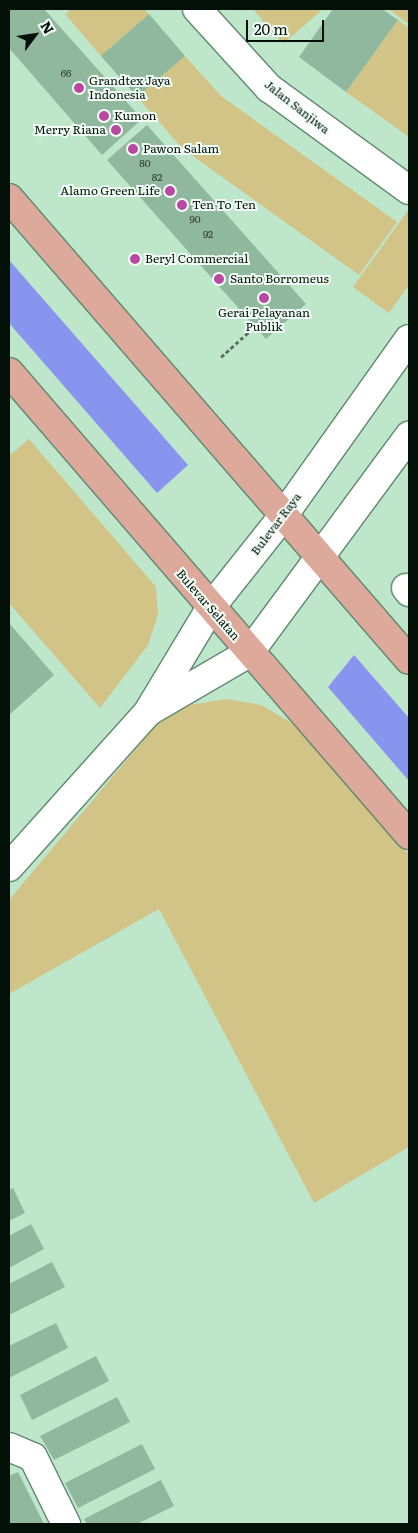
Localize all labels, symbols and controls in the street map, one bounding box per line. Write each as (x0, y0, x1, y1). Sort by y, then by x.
north arrow (10, 10, 60, 60)
scale bar (248, 10, 326, 42)
text: N (36, 17, 59, 37)
text: 20 m (254, 17, 288, 40)
house number: 66 (61, 67, 71, 79)
place label: Grandtex Jaya Indonesia (89, 74, 171, 102)
street label: Jalan Sanjiwa (262, 77, 332, 137)
marker: Grandtex Jaya Indonesia (73, 82, 85, 94)
place label: Kumon (114, 109, 157, 123)
marker: Kumon (98, 110, 110, 122)
place label: Merry Riana (34, 123, 106, 137)
marker: Merry Riana (110, 124, 122, 136)
place label: Pawon Salam (143, 142, 219, 156)
marker: Pawon Salam (127, 143, 139, 155)
house number: 80 (139, 157, 151, 169)
house number: 82 (152, 171, 162, 183)
place label: Alamo Green Life (60, 184, 160, 198)
marker: Alamo Green Life (164, 185, 176, 197)
place label: Ten To Ten (192, 198, 256, 212)
marker: Ten To Ten (176, 199, 188, 211)
house number: 90 (189, 213, 201, 225)
house number: 92 (203, 228, 213, 240)
place label: Beryl Commercial (145, 252, 248, 266)
marker: Beryl Commercial (129, 253, 141, 265)
marker: Santo Borromeus (212, 272, 226, 286)
place label: Santo Borromeus (230, 272, 329, 286)
marker: Gerai Pelayanan Publik (258, 292, 270, 304)
place label: Gerai Pelayanan Publik (218, 306, 310, 334)
street label: Bulevar Raya (248, 490, 304, 558)
street label: Bulevar Selatan (173, 567, 243, 643)

